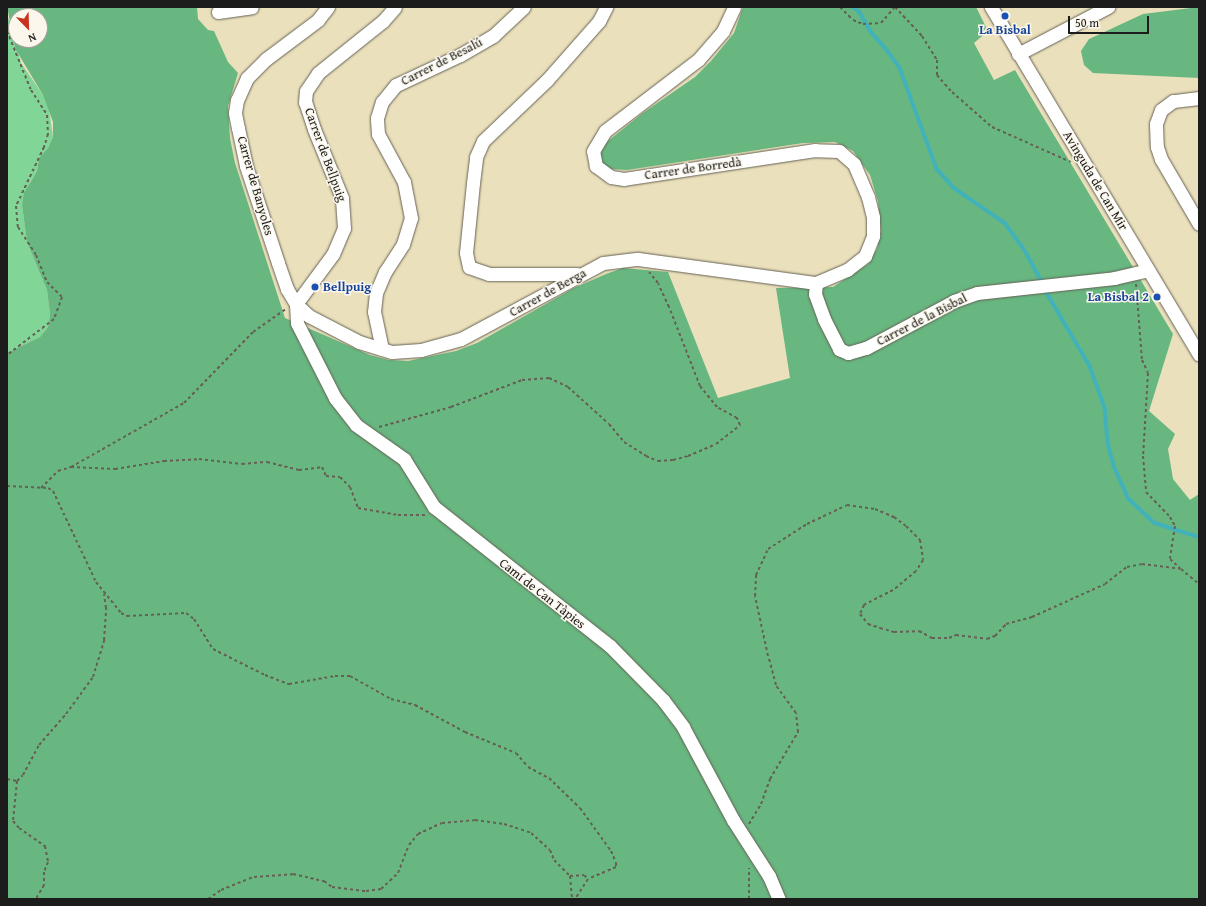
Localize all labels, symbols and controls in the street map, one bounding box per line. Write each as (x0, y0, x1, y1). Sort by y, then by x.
north arrow (8, 8, 48, 48)
scale bar (1070, 8, 1151, 34)
marker: La Bisbal (1000, 11, 1010, 21)
text: 50 m (1075, 14, 1099, 31)
place label: La Bisbal (979, 22, 1031, 38)
text: N (26, 29, 39, 47)
street label: Carrer de Besalú (399, 35, 485, 89)
street label: Carrer de Bellpuig (301, 106, 349, 204)
street label: Avinguda de Can Mir (1059, 129, 1131, 233)
street label: Carrer de Banyoles (233, 135, 277, 237)
street label: Carrer de Borredà (644, 154, 742, 184)
street label: Carrer de Berga (507, 265, 589, 321)
place label: Bellpuig (323, 279, 371, 295)
marker: Bellpuig (310, 282, 320, 292)
place label: La Bisbal 2 (1088, 289, 1149, 305)
street label: Carrer de la Bisbal (874, 291, 970, 349)
marker: La Bisbal 2 (1152, 292, 1162, 302)
street label: Camí de Can Tàpies (496, 556, 588, 632)

